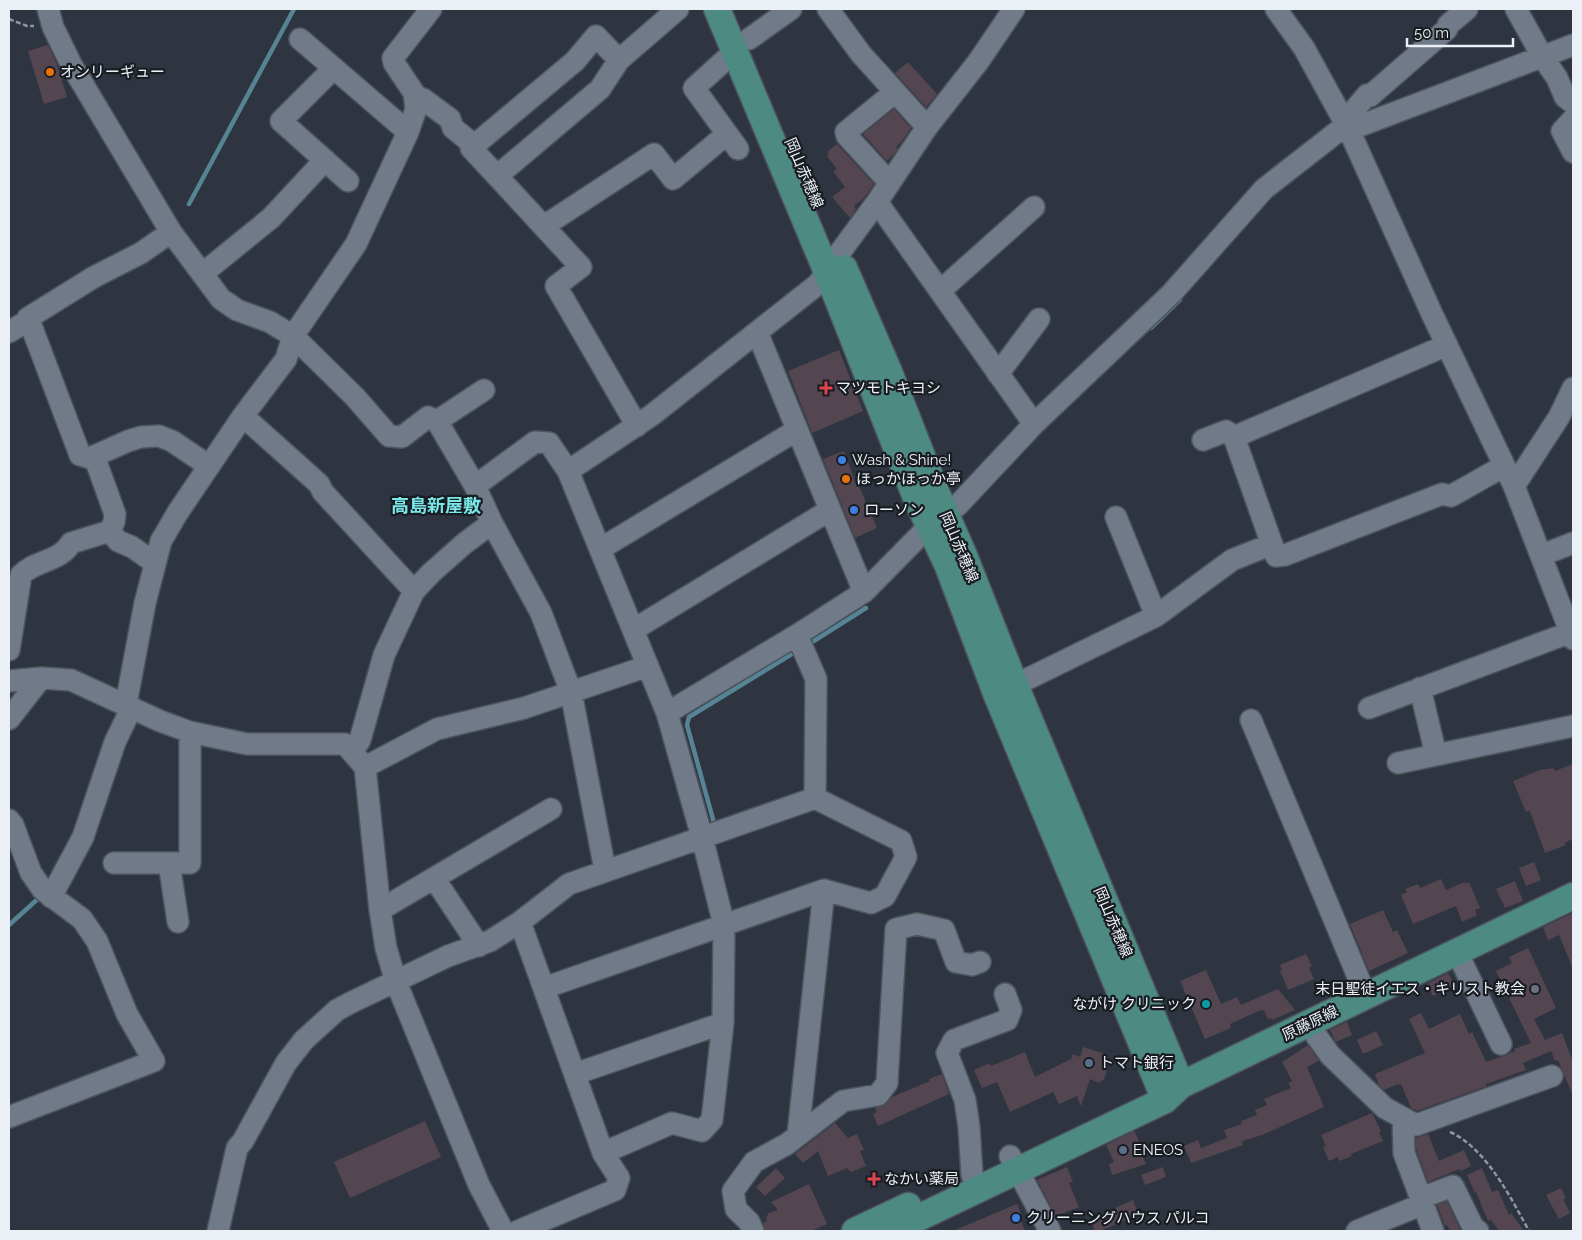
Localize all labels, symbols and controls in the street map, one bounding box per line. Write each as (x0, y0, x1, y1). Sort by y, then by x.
scale bar (1407, 15, 1513, 47)
text: 50 m (1414, 24, 1449, 42)
place label: オンリーギュー (60, 63, 165, 81)
marker: オンリーギュー (44, 66, 56, 78)
street label: 岡山赤穂線 (781, 135, 827, 211)
place label: マツモトキヨシ (836, 379, 941, 397)
marker: マツモトキヨシ (820, 382, 832, 394)
place label: Wash & Shine! (852, 451, 951, 469)
marker: Wash & Shine! (836, 454, 848, 466)
place label: ほっかほっか亭 (856, 470, 961, 488)
marker: ほっかほっか亭 (840, 473, 852, 485)
district label: 高島新屋敷 (391, 495, 481, 516)
place label: ローソン (864, 501, 924, 519)
marker: ローソン (848, 504, 860, 516)
street label: 岡山赤穂線 (936, 509, 982, 585)
street label: 岡山赤穂線 (1090, 884, 1136, 960)
place label: 末日聖徒イエス・キリスト教会 (1315, 980, 1525, 998)
marker: 末日聖徒イエス・キリスト教会 (1529, 983, 1541, 995)
place label: ながけ クリニック (1072, 995, 1196, 1013)
marker: ながけ クリニック (1200, 998, 1212, 1010)
street label: 原藤原線 (1279, 1002, 1341, 1044)
place label: トマト銀行 (1099, 1054, 1174, 1072)
marker: トマト銀行 (1083, 1057, 1095, 1069)
place label: ENEOS (1133, 1141, 1183, 1159)
marker: ENEOS (1117, 1144, 1129, 1156)
place label: なかい薬局 (884, 1170, 959, 1188)
marker: なかい薬局 (868, 1173, 880, 1185)
place label: クリーニングハウス パルコ (1026, 1209, 1210, 1227)
marker: クリーニングハウス パルコ (1010, 1212, 1022, 1224)

